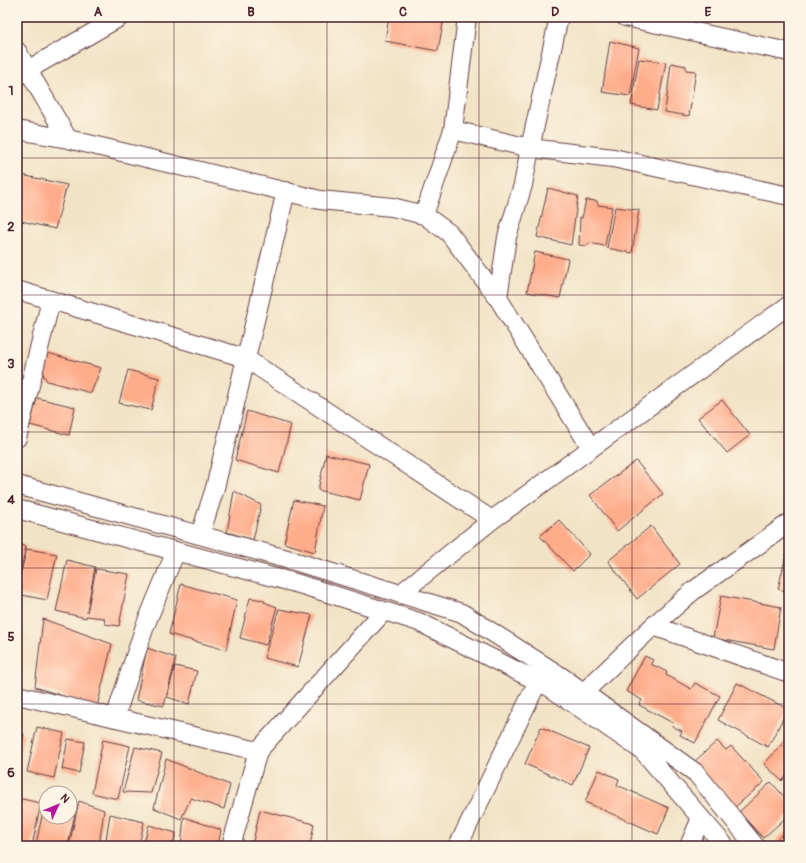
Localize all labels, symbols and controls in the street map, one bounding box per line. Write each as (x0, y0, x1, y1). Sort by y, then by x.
text: A (94, 4, 103, 20)
text: B (247, 4, 255, 20)
text: C (399, 4, 407, 20)
text: D (551, 4, 559, 20)
text: E (705, 4, 712, 20)
text: 1 (8, 83, 14, 99)
text: 2 (7, 219, 15, 235)
text: 3 (7, 356, 15, 372)
text: 4 (7, 492, 15, 508)
text: 5 (7, 629, 15, 645)
text: 6 (7, 765, 15, 781)
north arrow (38, 785, 78, 825)
text: N (58, 791, 72, 806)

